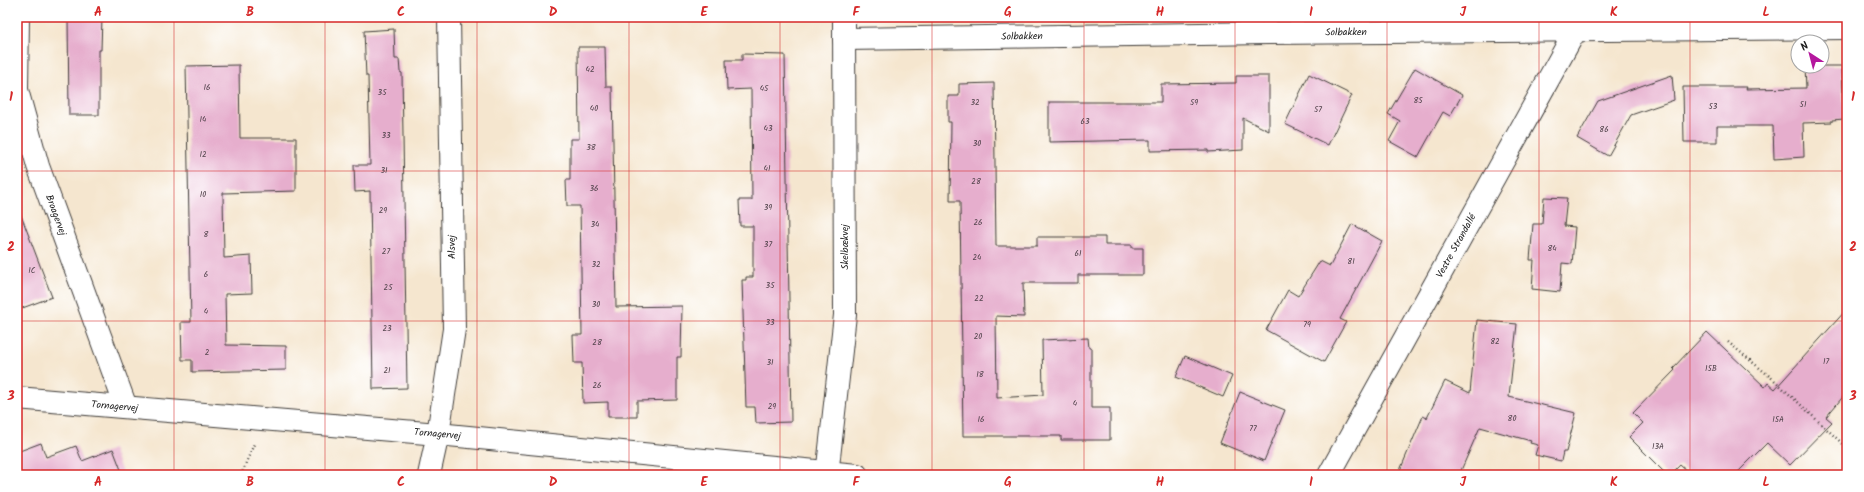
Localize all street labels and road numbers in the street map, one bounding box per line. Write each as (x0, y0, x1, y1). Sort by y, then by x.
street label: Solbakken (1325, 24, 1367, 41)
street label: Solbakken (1001, 28, 1043, 45)
street label: Broagervej (41, 192, 71, 238)
street label: Vestre Strandallé (1432, 210, 1481, 281)
street label: Skelbækvej (837, 224, 853, 270)
street label: Alsvej (444, 234, 460, 259)
street label: Tornagervej (91, 396, 139, 416)
street label: Tornagervej (413, 424, 462, 444)

